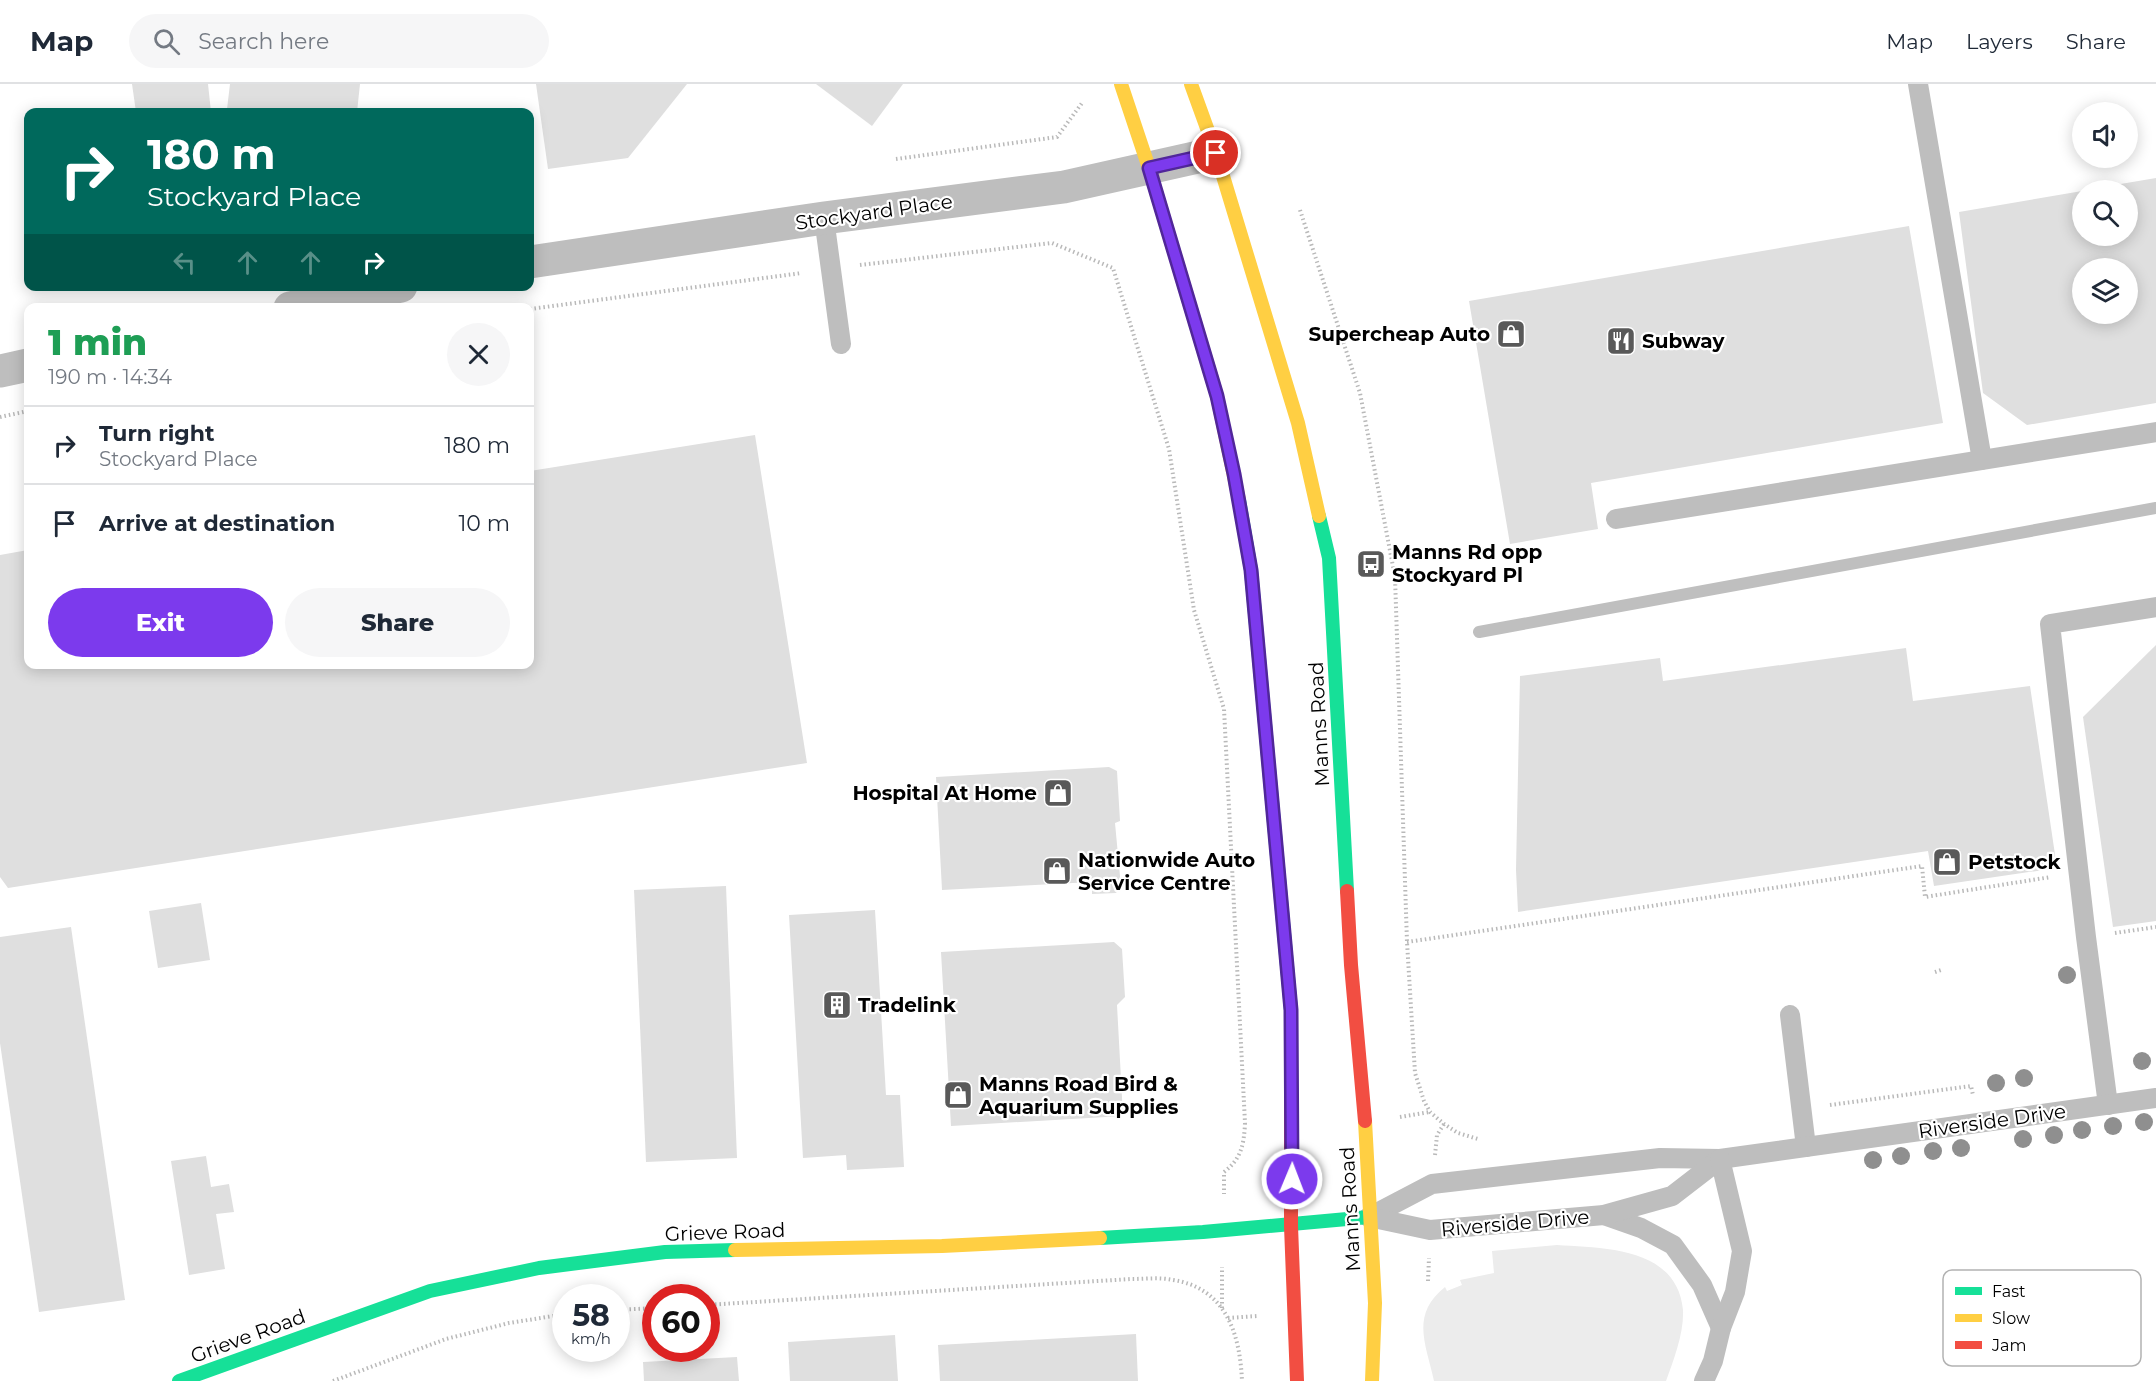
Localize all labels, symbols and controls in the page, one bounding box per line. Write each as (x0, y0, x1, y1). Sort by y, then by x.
search box (129, 14, 549, 68)
text: Map (30, 24, 93, 58)
icon: search (150, 25, 183, 58)
text: Search here (198, 28, 329, 55)
text: Map (1886, 29, 1933, 54)
text: Layers (1966, 29, 2033, 54)
text: Share (2066, 29, 2126, 54)
map controls (2072, 102, 2138, 324)
button: sound (2072, 102, 2138, 168)
pin (1190, 127, 1241, 178)
text: 180 m (147, 128, 276, 180)
icon: right (48, 132, 126, 210)
icon: arrive (1199, 136, 1232, 169)
text: Stockyard Place (147, 180, 361, 213)
button: search (2072, 180, 2138, 246)
street label: Stockyard Place (794, 189, 954, 235)
icon: left (168, 246, 201, 279)
icon: ahead (231, 246, 264, 279)
icon: ahead (294, 246, 327, 279)
icon: right (357, 246, 390, 279)
button: layers (2072, 258, 2138, 324)
shop icon: Supercheap Auto (1495, 318, 1527, 350)
text: 1 min (48, 320, 147, 364)
place label: Supercheap Auto (1309, 322, 1490, 346)
button: close (447, 323, 510, 386)
restaurant icon: Subway (1605, 325, 1637, 357)
place label: Subway (1642, 329, 1725, 353)
text: 190 m · 14:34 (48, 365, 172, 389)
text: Turn right (99, 420, 214, 447)
icon: right (48, 429, 81, 462)
text: 180 m (444, 432, 510, 459)
text: Stockyard Place (99, 447, 258, 471)
icon: arrive (48, 507, 81, 540)
text: Arrive at destination (99, 510, 335, 537)
text: 10 m (458, 510, 510, 537)
place label: Manns Rd opp Stockyard Pl (1392, 540, 1542, 587)
bus stop icon: Manns Rd opp Stockyard Pl (1355, 548, 1387, 580)
button: Exit (48, 588, 273, 657)
button: Share (285, 588, 510, 657)
street label: Manns Road (1304, 661, 1334, 787)
shop icon: Hospital At Home (1042, 777, 1074, 809)
place label: Hospital At Home (852, 781, 1037, 805)
shop icon: Petstock (1931, 846, 1963, 878)
place label: Nationwide Auto Service Centre (1078, 848, 1255, 895)
place label: Petstock (1968, 850, 2062, 874)
shop icon: Nationwide Auto Service Centre (1041, 855, 1073, 887)
building icon: Tradelink (821, 989, 853, 1021)
place label: Tradelink (858, 993, 957, 1017)
place label: Manns Road Bird & Aquarium Supplies (978, 1072, 1179, 1119)
shop icon: Manns Road Bird & Aquarium Supplies (942, 1079, 974, 1111)
street label: Riverside Drive (1917, 1099, 2067, 1143)
street label: Manns Road (1335, 1146, 1365, 1272)
position arrow (1260, 1147, 1324, 1211)
street label: Riverside Drive (1440, 1205, 1590, 1241)
street label: Grieve Road (664, 1218, 786, 1246)
legend (1943, 1270, 2141, 1366)
text: Fast (1992, 1282, 2026, 1301)
speed limit sign: 60 (642, 1284, 720, 1362)
text: 58 (572, 1297, 610, 1334)
street label: Grieve Road (187, 1304, 309, 1368)
text: Slow (1992, 1309, 2030, 1328)
text: km/h (571, 1329, 611, 1348)
text: Jam (1991, 1336, 2026, 1355)

